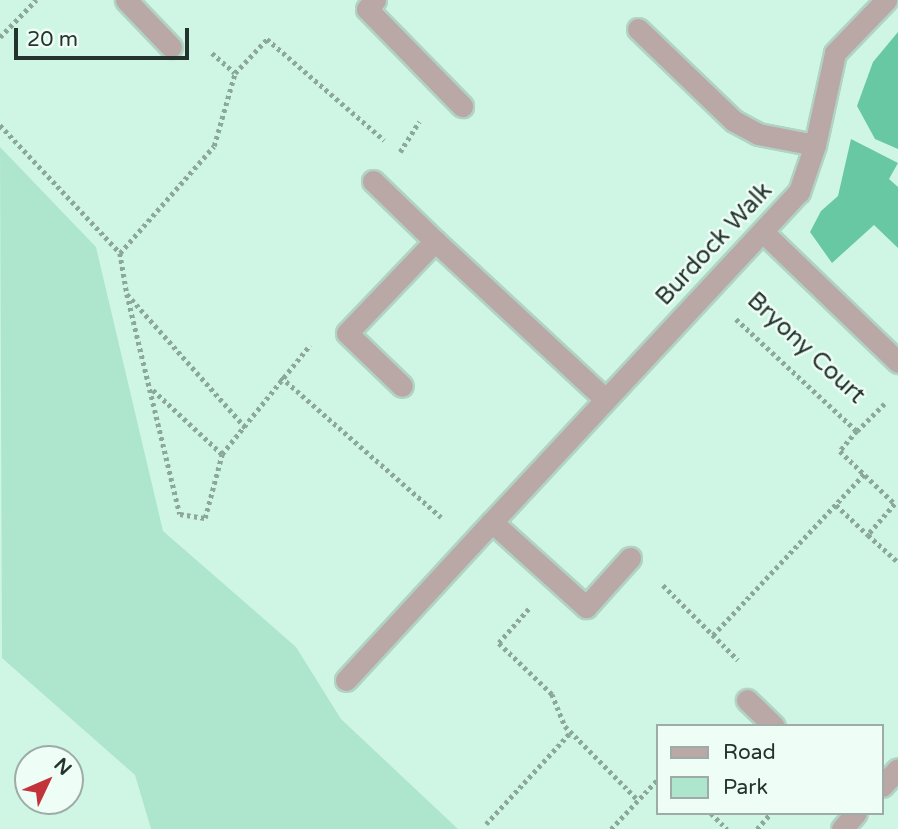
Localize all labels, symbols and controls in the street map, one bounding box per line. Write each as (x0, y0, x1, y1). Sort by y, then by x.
scale bar (18, 14, 192, 58)
text: 20 m (27, 27, 78, 52)
street label: Burdock Walk (650, 177, 778, 311)
street label: Bryony Court (741, 286, 871, 410)
legend (656, 724, 884, 815)
text: Road (723, 740, 776, 765)
north arrow (14, 745, 84, 815)
text: N (49, 754, 76, 780)
text: Park (723, 775, 768, 800)

